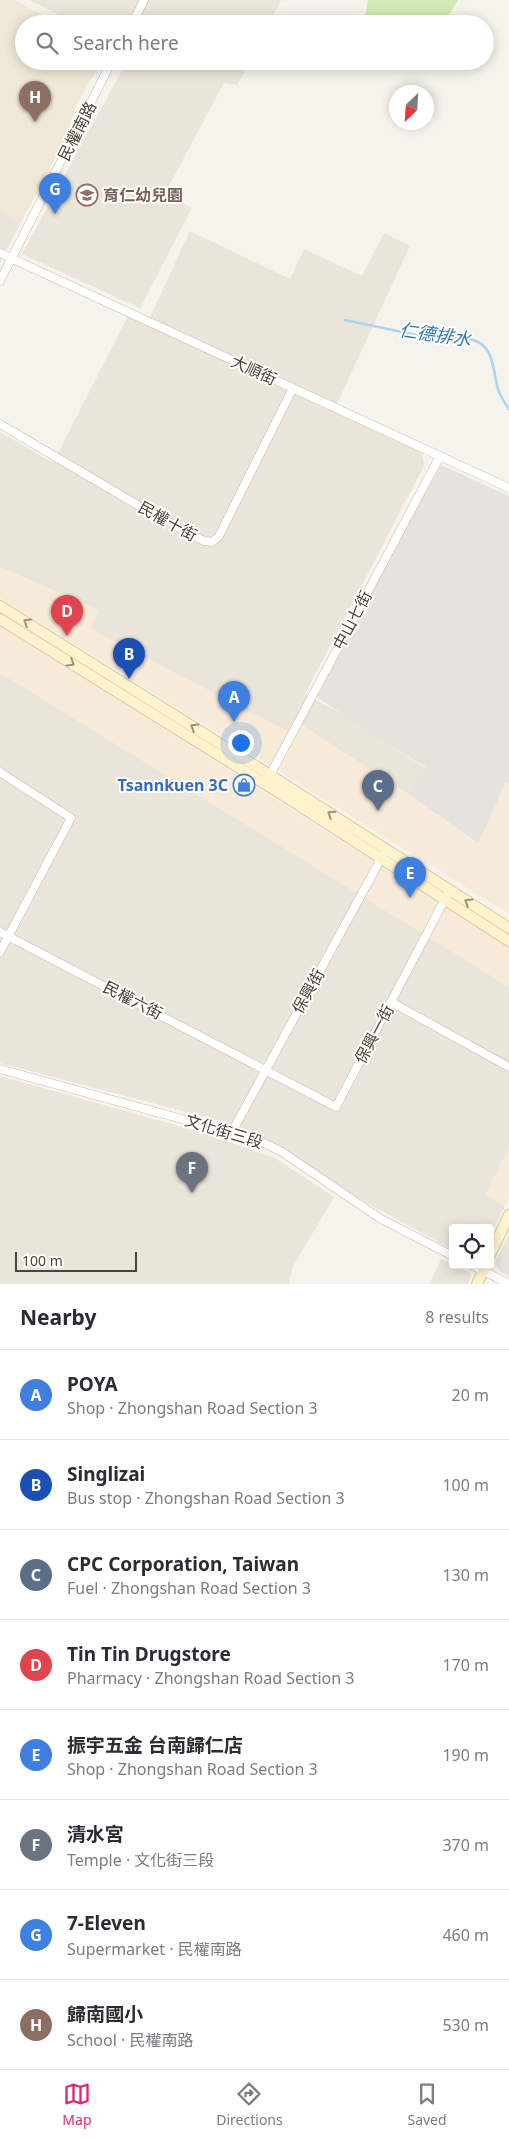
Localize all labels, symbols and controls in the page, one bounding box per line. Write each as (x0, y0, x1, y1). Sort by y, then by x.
search box (15, 15, 494, 70)
icon: search (33, 29, 61, 57)
text: Search here (73, 30, 179, 56)
pin: H (19, 81, 51, 122)
north arrow (389, 85, 434, 130)
street label: 民權南路 (53, 97, 101, 165)
pin: G (39, 173, 71, 214)
school or university icon: 育仁幼兒園 (75, 183, 99, 207)
place label: 育仁幼兒園 (103, 184, 183, 206)
water label: 仁德排水 (398, 317, 473, 351)
street label: 大順街 (228, 350, 280, 390)
street label: 民權十街 (135, 496, 201, 546)
street label: 中山七街 (327, 587, 377, 653)
pin: D (51, 595, 83, 636)
one-way arrow (23, 619, 32, 629)
pin: B (113, 638, 145, 679)
one-way arrow (66, 656, 75, 666)
pin: A (218, 681, 250, 722)
one-way arrow (191, 724, 200, 734)
your location (228, 730, 254, 756)
pin: C (362, 770, 394, 811)
shop icon: Tsannkuen 3C (232, 773, 256, 797)
place label: Tsannkuen 3C (117, 774, 228, 796)
one-way arrow (328, 811, 337, 821)
pin: E (394, 857, 426, 898)
one-way arrow (464, 899, 473, 909)
street label: 保興街 (287, 965, 329, 1017)
street label: 民權六街 (99, 976, 167, 1024)
street label: 保興一街 (349, 1001, 399, 1067)
street label: 文化街三段 (183, 1109, 265, 1153)
pin: F (176, 1152, 208, 1193)
map controls (449, 1224, 494, 1269)
button: locate (449, 1224, 494, 1269)
scale bar (15, 1249, 138, 1272)
text: 100 m (22, 1251, 63, 1270)
text: Nearby (20, 1303, 96, 1331)
text: 8 results (425, 1306, 489, 1328)
text: POYA (67, 1371, 118, 1397)
text: A (30, 1384, 42, 1406)
text: 20 m (452, 1384, 489, 1406)
text: Shop · Zhongshan Road Section 3 (67, 1397, 318, 1419)
text: Singlizai (67, 1461, 145, 1487)
text: B (31, 1474, 41, 1496)
text: 100 m (442, 1474, 489, 1496)
text: Bus stop · Zhongshan Road Section 3 (67, 1487, 345, 1509)
text: CPC Corporation, Taiwan (67, 1551, 299, 1577)
text: C (31, 1564, 41, 1586)
text: 130 m (442, 1564, 489, 1586)
text: Fuel · Zhongshan Road Section 3 (67, 1577, 311, 1599)
text: Tin Tin Drugstore (67, 1641, 231, 1667)
text: D (30, 1654, 42, 1676)
text: 170 m (442, 1654, 489, 1676)
text: Pharmacy · Zhongshan Road Section 3 (67, 1667, 354, 1689)
text: 振宇五金 台南歸仁店 (67, 1732, 243, 1758)
text: E (32, 1744, 40, 1766)
text: 190 m (442, 1744, 489, 1766)
text: Shop · Zhongshan Road Section 3 (67, 1758, 318, 1780)
text: 清水宮 (67, 1821, 124, 1847)
text: F (32, 1834, 40, 1856)
text: 370 m (442, 1834, 489, 1856)
text: Temple · 文化街三段 (67, 1849, 214, 1871)
text: 7-Eleven (67, 1910, 146, 1936)
text: G (30, 1924, 42, 1946)
text: 460 m (442, 1924, 489, 1946)
text: Supermarket · 民權南路 (67, 1938, 242, 1960)
text: 歸南國小 (67, 2001, 143, 2027)
text: H (30, 2014, 42, 2036)
text: 530 m (442, 2014, 489, 2036)
text: School · 民權南路 (67, 2029, 193, 2051)
tab: Map (62, 2080, 92, 2129)
tab: Directions (216, 2080, 283, 2129)
tab: Saved (407, 2080, 447, 2129)

